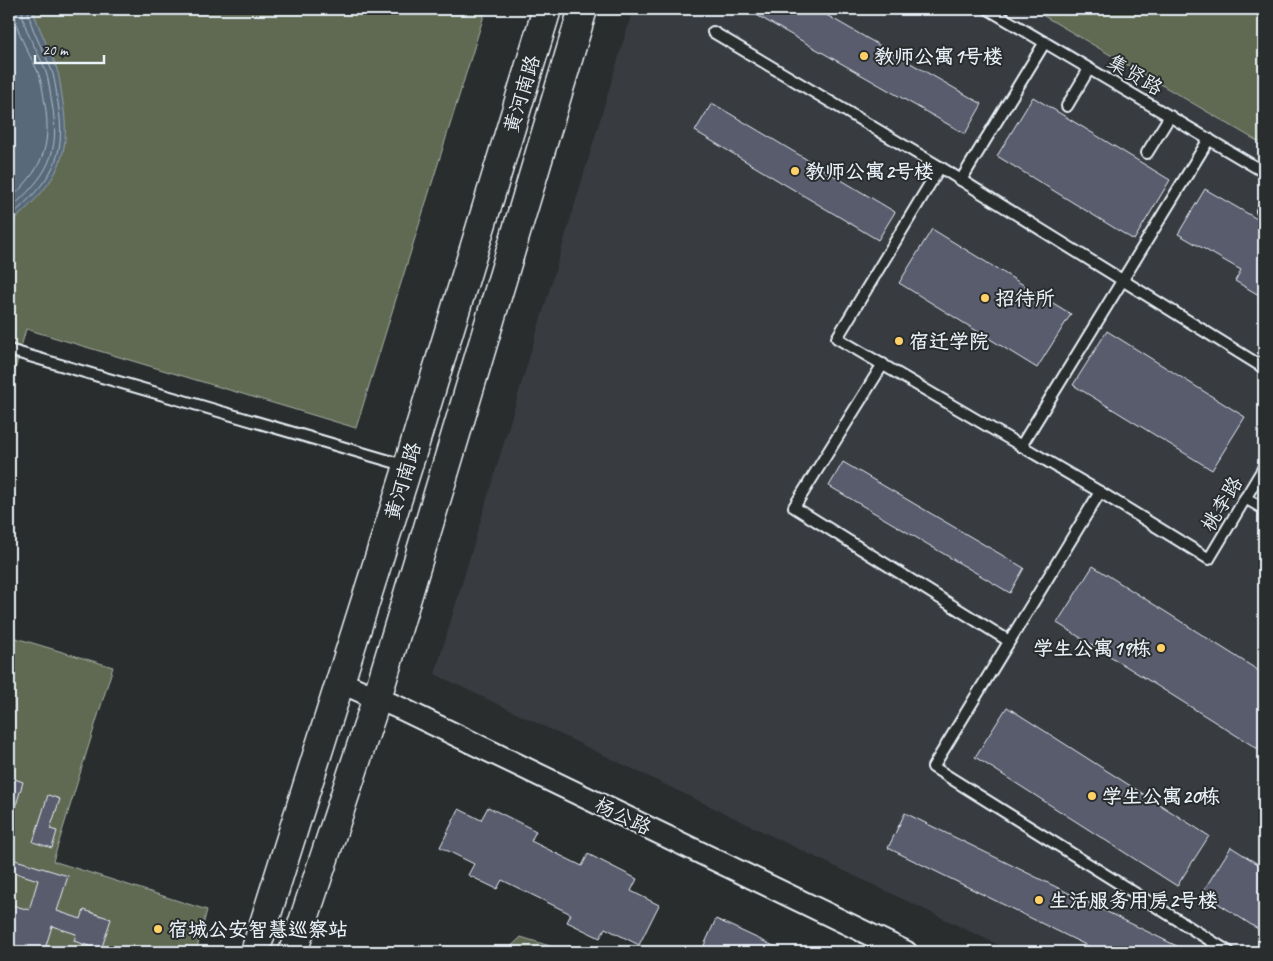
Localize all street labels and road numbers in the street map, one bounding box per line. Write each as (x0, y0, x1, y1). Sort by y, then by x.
street label: 集贤路 (1103, 49, 1168, 101)
street label: 黄河南路 (498, 51, 546, 136)
street label: 黄河南路 (379, 438, 427, 523)
street label: 桃李路 (1196, 471, 1249, 536)
street label: 杨公路 (591, 792, 656, 841)

